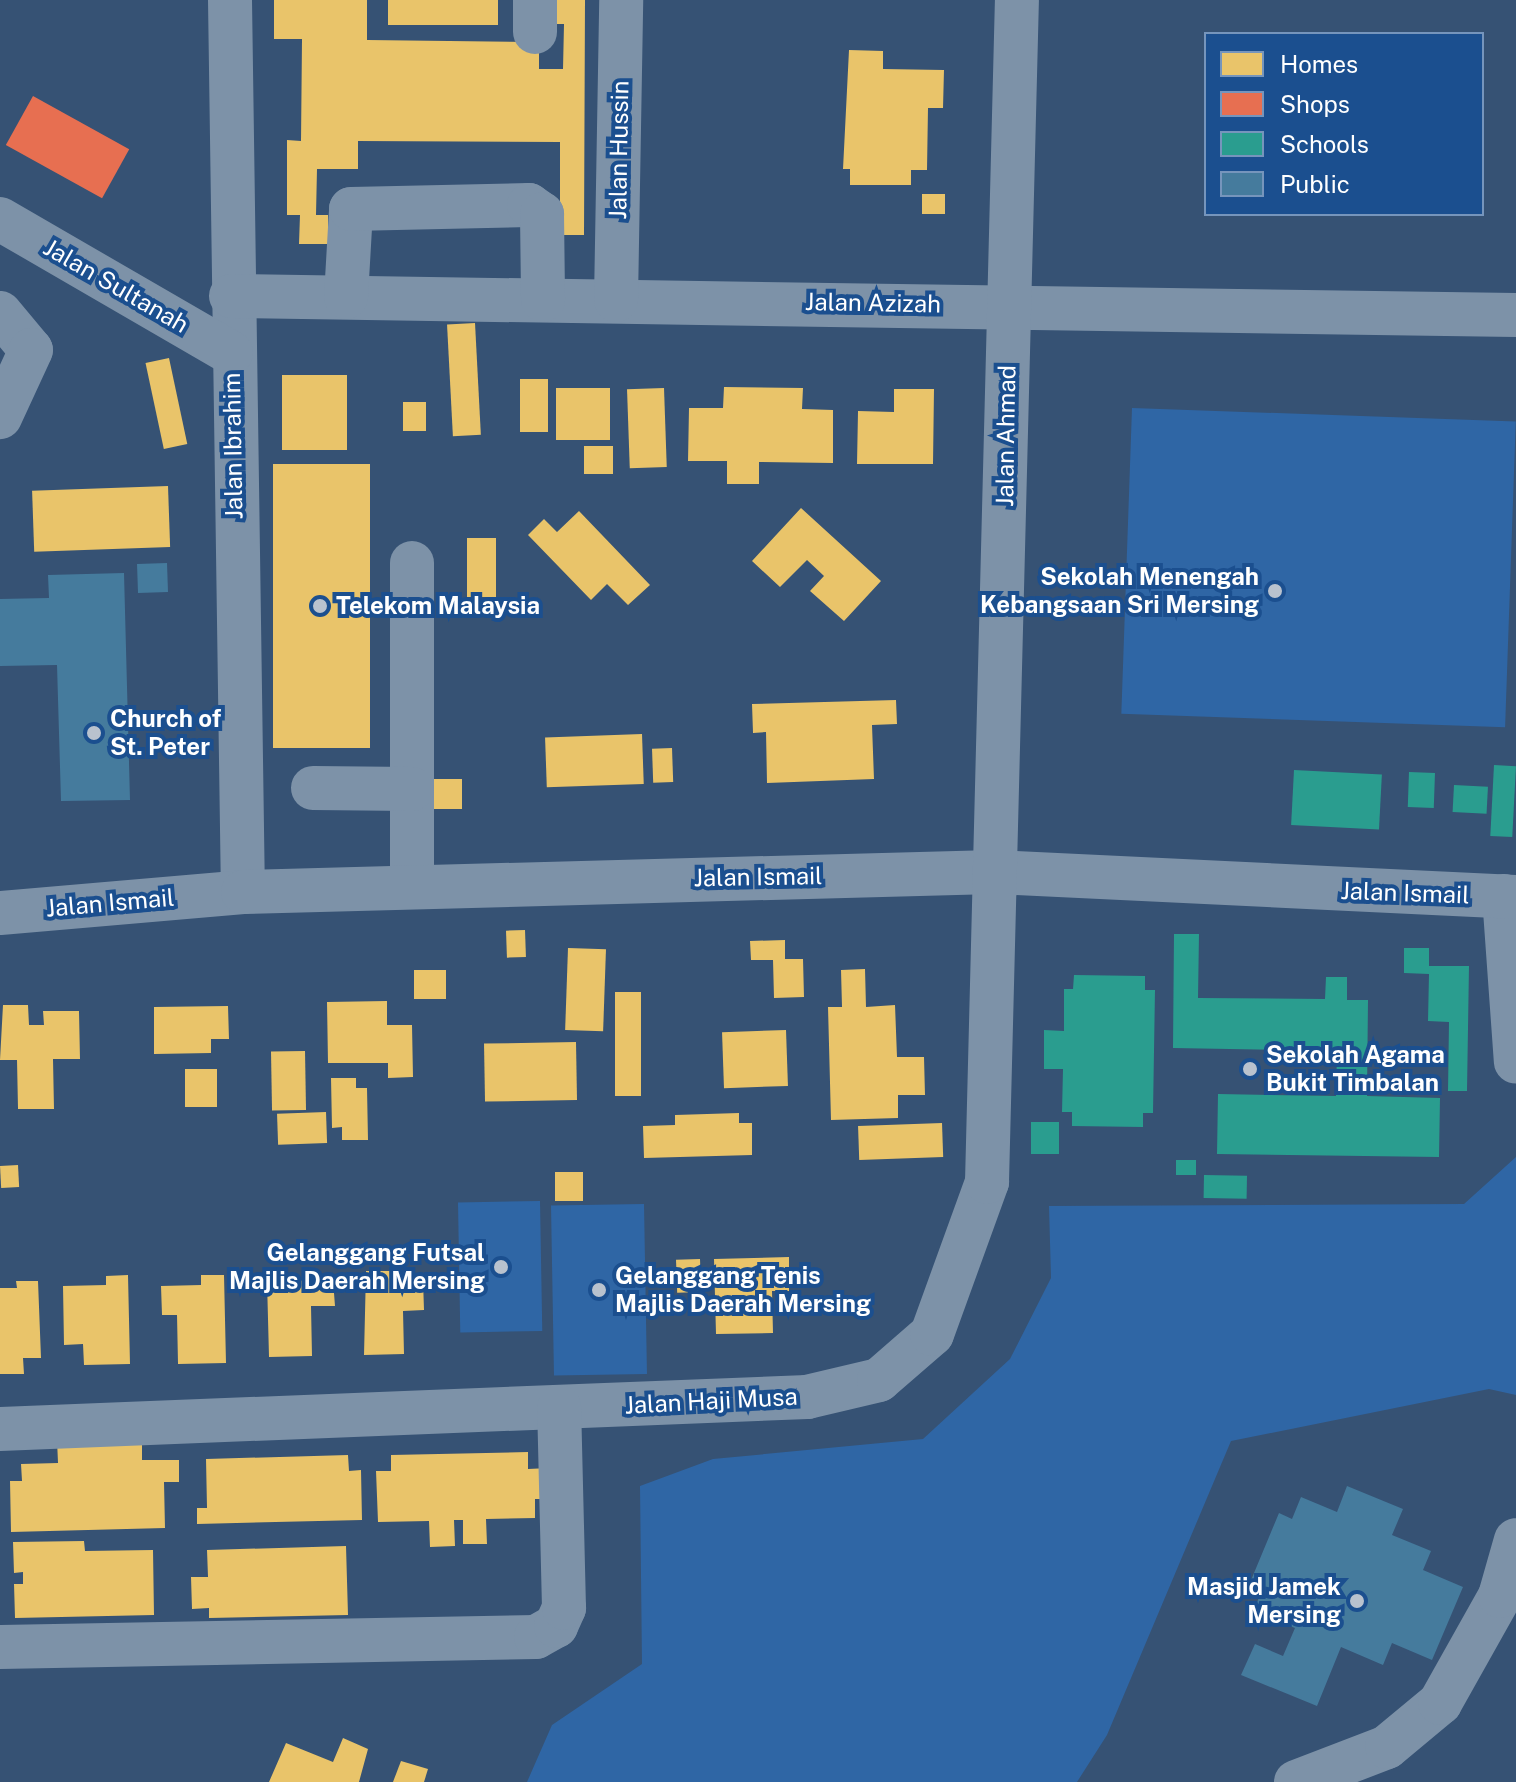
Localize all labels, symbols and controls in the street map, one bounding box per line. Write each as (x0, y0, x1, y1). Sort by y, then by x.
legend (1204, 32, 1484, 216)
text: Homes (1280, 50, 1358, 78)
street label: Jalan Hussin (603, 80, 635, 220)
text: Shops (1280, 90, 1350, 118)
text: Schools (1280, 130, 1369, 158)
text: Public (1280, 170, 1350, 198)
street label: Jalan Sultanah (38, 233, 194, 339)
street label: Jalan Azizah (805, 287, 941, 319)
street label: Jalan Ahmad (990, 365, 1022, 507)
street label: Jalan Ibrahim (217, 372, 249, 520)
place label: Sekolah Menengah Kebangsaan Sri Mersing (980, 563, 1259, 619)
marker: Sekolah Menengah Kebangsaan Sri Mersing (1266, 582, 1284, 600)
place label: Telekom Malaysia (336, 592, 540, 620)
marker: Telekom Malaysia (311, 597, 329, 615)
place label: Church of St. Peter (110, 705, 221, 761)
marker: Church of St. Peter (85, 724, 103, 742)
street label: Jalan Ismail (693, 861, 823, 893)
street label: Jalan Ismail (1340, 876, 1470, 910)
street label: Jalan Ismail (44, 883, 176, 923)
place label: Sekolah Agama Bukit Timbalan (1266, 1041, 1445, 1097)
marker: Sekolah Agama Bukit Timbalan (1241, 1060, 1259, 1078)
place label: Gelanggang Futsal Majlis Daerah Mersing (229, 1239, 485, 1295)
marker: Gelanggang Futsal Majlis Daerah Mersing (492, 1258, 510, 1276)
place label: Gelanggang Tenis Majlis Daerah Mersing (615, 1262, 871, 1318)
marker: Gelanggang Tenis Majlis Daerah Mersing (590, 1281, 608, 1299)
street label: Jalan Haji Musa (624, 1382, 798, 1420)
place label: Masjid Jamek Mersing (1187, 1573, 1341, 1629)
marker: Masjid Jamek Mersing (1348, 1592, 1366, 1610)

